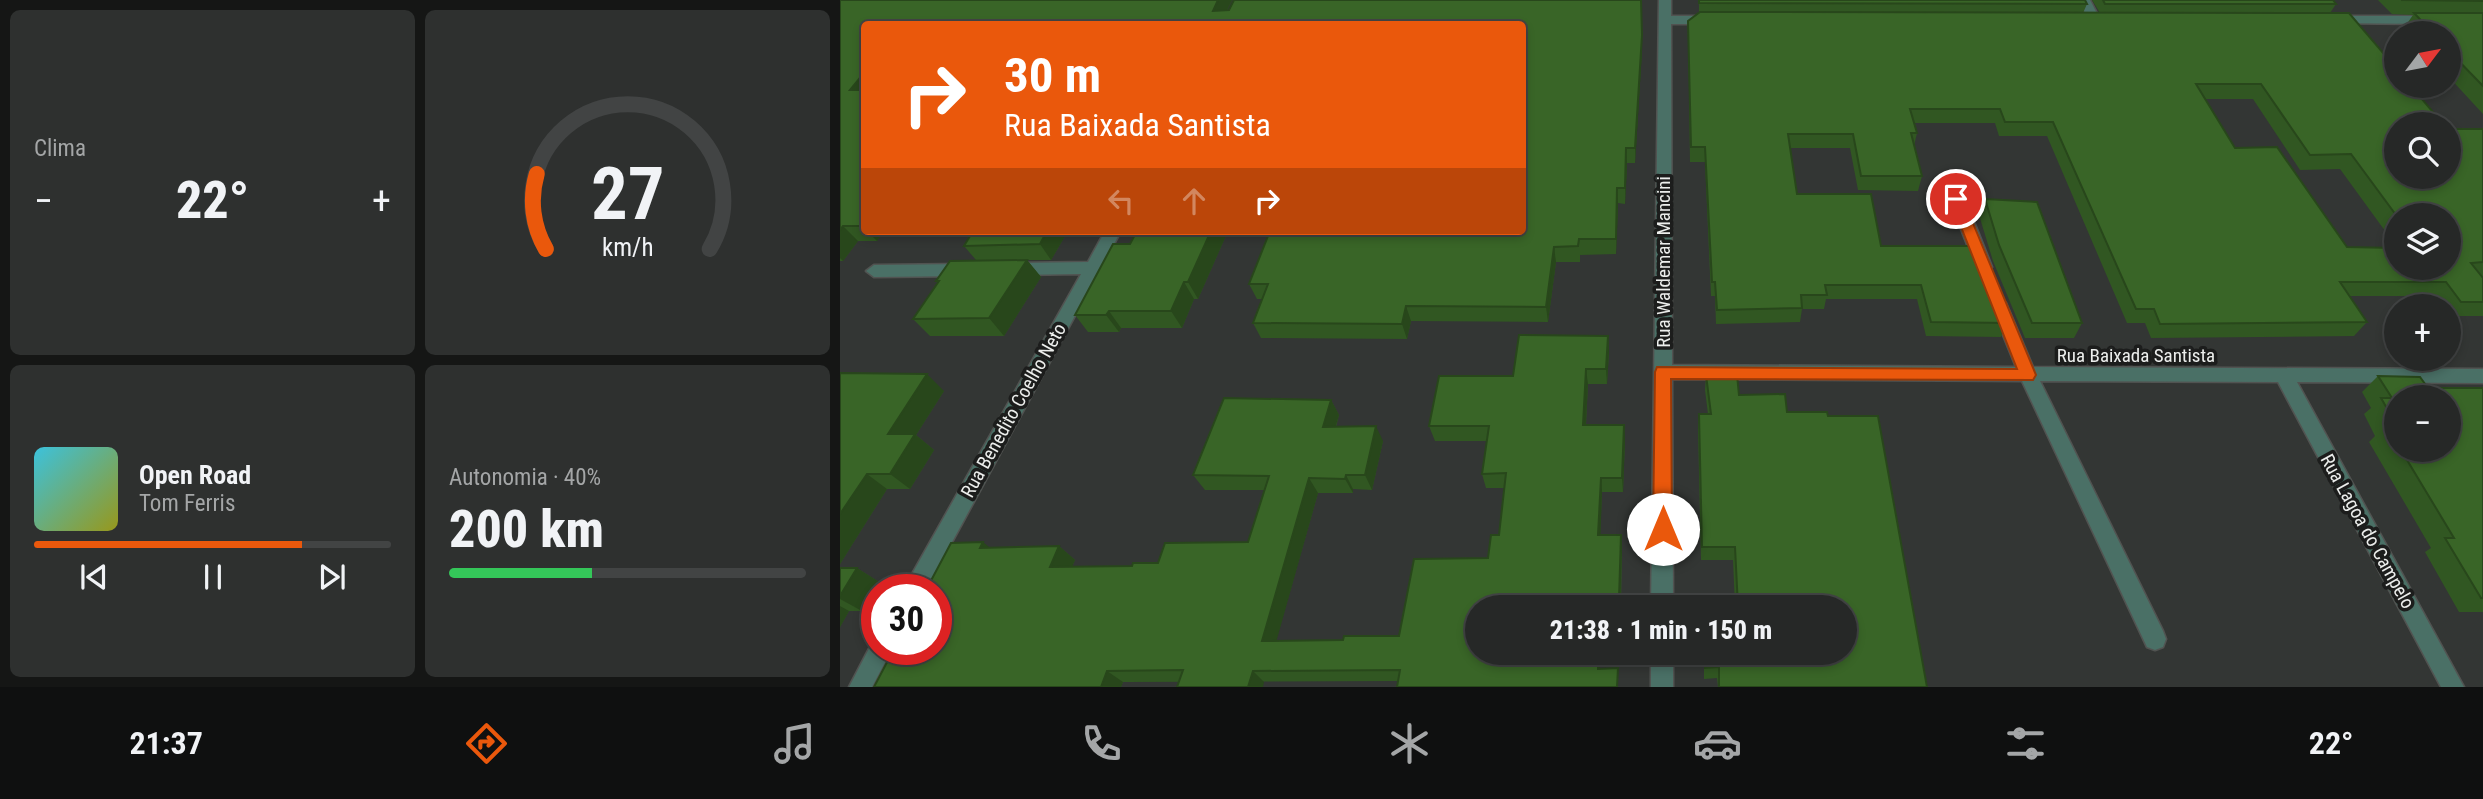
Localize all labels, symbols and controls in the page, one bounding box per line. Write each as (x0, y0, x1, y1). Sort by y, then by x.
north arrow (2384, 21, 2460, 98)
map controls (2384, 21, 2461, 462)
text: 30 m (1004, 47, 1101, 104)
icon: right (889, 49, 980, 140)
text: Rua Baixada Santista (1004, 106, 1271, 144)
button: search (2384, 112, 2461, 189)
text: Clima (34, 135, 86, 162)
text: 27 (591, 151, 664, 237)
pin (1926, 169, 1986, 229)
text: 22° (176, 170, 249, 231)
street label: Rua Waldemar Mancini (1652, 176, 1675, 348)
text: − (34, 179, 53, 223)
text: + (372, 179, 391, 223)
icon: arrive (1937, 180, 1975, 218)
icon: left (1102, 182, 1140, 220)
icon: ahead (1175, 182, 1213, 220)
icon: right (1248, 182, 1286, 220)
button: layers (2384, 203, 2461, 280)
text: km/h (602, 232, 653, 261)
button: + (2384, 294, 2461, 371)
street label: Rua Benedito Coelho Neto (956, 319, 1071, 501)
street label: Rua Baixada Santista (2057, 344, 2215, 367)
button: − (2384, 385, 2461, 462)
street label: Rua Lagoa do Campelo (2316, 450, 2420, 612)
text: Open Road (139, 460, 251, 490)
text: Autonomia · 40% (449, 464, 601, 491)
text: Tom Ferris (139, 490, 235, 517)
position arrow (1626, 492, 1700, 566)
text: 200 km (449, 499, 604, 560)
icon: previous (75, 558, 113, 596)
icon: pause (194, 558, 232, 596)
icon: next (313, 558, 351, 596)
speed limit sign: 30 (861, 574, 952, 665)
text: 21:38 · 1 min · 150 m (1550, 615, 1772, 645)
icon: directions (462, 719, 511, 768)
icon: music (770, 719, 819, 768)
icon: phone (1077, 719, 1126, 768)
icon: climate (1385, 719, 1434, 768)
icon: car (1693, 719, 1742, 768)
icon: filters (2001, 719, 2050, 768)
text: 21:37 (129, 724, 203, 762)
text: 22° (2309, 724, 2354, 762)

